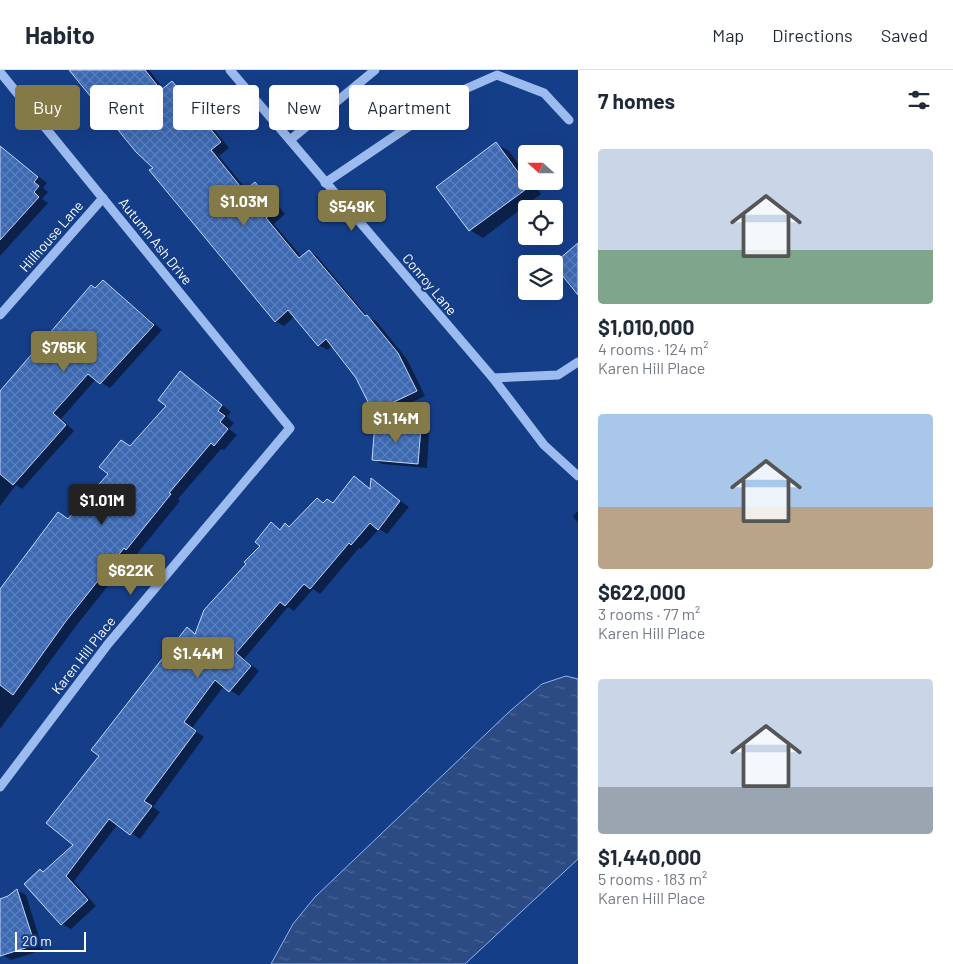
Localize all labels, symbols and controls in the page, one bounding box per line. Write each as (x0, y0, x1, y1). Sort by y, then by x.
text: Habito (25, 20, 95, 49)
text: Map (712, 24, 744, 46)
text: Directions (772, 24, 853, 46)
text: Saved (881, 24, 928, 46)
chip: Buy (15, 85, 80, 130)
chip: Rent (90, 85, 163, 130)
chip: Filters (173, 85, 259, 130)
chip: New (269, 85, 339, 130)
chip: Apartment (349, 85, 469, 130)
icon: filters (905, 86, 933, 114)
text: 7 homes (598, 88, 675, 113)
north arrow (518, 145, 562, 190)
map controls (518, 145, 563, 300)
icon: home (721, 181, 811, 271)
pin: $1.03M (203, 184, 285, 227)
pin: $549K (317, 190, 387, 232)
text: $1.03M (220, 191, 268, 210)
street label: Autumn Ash Drive (116, 194, 196, 288)
text: $549K (329, 196, 375, 215)
street label: Hillhouse Lane (15, 197, 87, 275)
button: locate (518, 200, 563, 245)
street label: Conroy Lane (399, 250, 461, 318)
button: layers (518, 255, 563, 300)
text: $1,010,000 (598, 314, 695, 339)
pin: $765K (29, 330, 99, 373)
text: $765K (42, 337, 86, 356)
text: 4 rooms · 124 m² (598, 339, 709, 358)
text: Karen Hill Place (598, 358, 705, 377)
pin: $1.14M (355, 402, 437, 444)
text: $1.14M (373, 408, 419, 427)
icon: home (721, 446, 811, 536)
pin: $1.01M (61, 484, 143, 526)
text: $1.01M (80, 490, 124, 509)
pin: $622K (96, 554, 166, 596)
text: $622K (108, 560, 154, 579)
text: $622,000 (598, 579, 686, 604)
text: 3 rooms · 77 m² (598, 604, 700, 623)
street label: Karen Hill Place (47, 613, 119, 697)
text: Karen Hill Place (598, 623, 705, 642)
pin: $1.44M (157, 636, 239, 679)
text: $1.44M (173, 643, 223, 662)
icon: home (721, 711, 811, 801)
text: $1,440,000 (598, 844, 701, 869)
text: 5 rooms · 183 m² (598, 869, 707, 888)
text: Karen Hill Place (598, 888, 705, 907)
scale bar (15, 929, 86, 952)
text: 20 m (22, 932, 52, 949)

